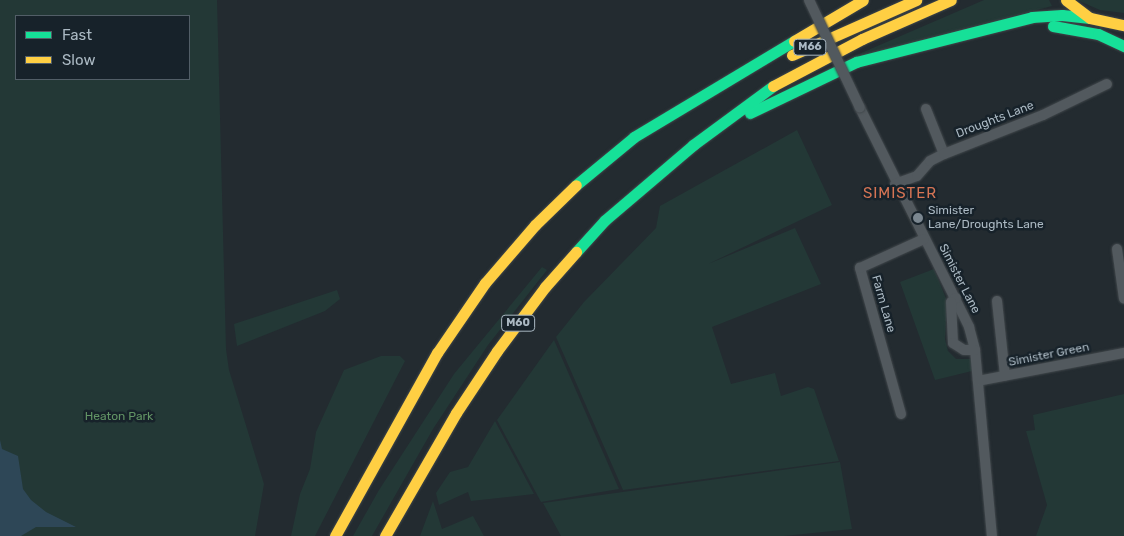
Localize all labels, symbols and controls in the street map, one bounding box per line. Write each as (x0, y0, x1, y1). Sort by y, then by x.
legend (15, 15, 190, 80)
text: Fast (62, 26, 92, 44)
road number: M66 (792, 38, 828, 56)
text: Slow (62, 51, 95, 69)
street label: Droughts Lane (954, 99, 1036, 141)
district label: SIMISTER (862, 185, 938, 203)
place label: Simister Lane/Droughts Lane (928, 204, 1044, 232)
marker: Simister Lane/Droughts Lane (912, 212, 924, 224)
street label: Simister Lane (935, 242, 983, 316)
street label: Farm Lane (868, 274, 898, 334)
road number: M60 (500, 314, 536, 332)
street label: Simister Green (1007, 340, 1091, 370)
park label: Heaton Park (85, 410, 153, 424)

